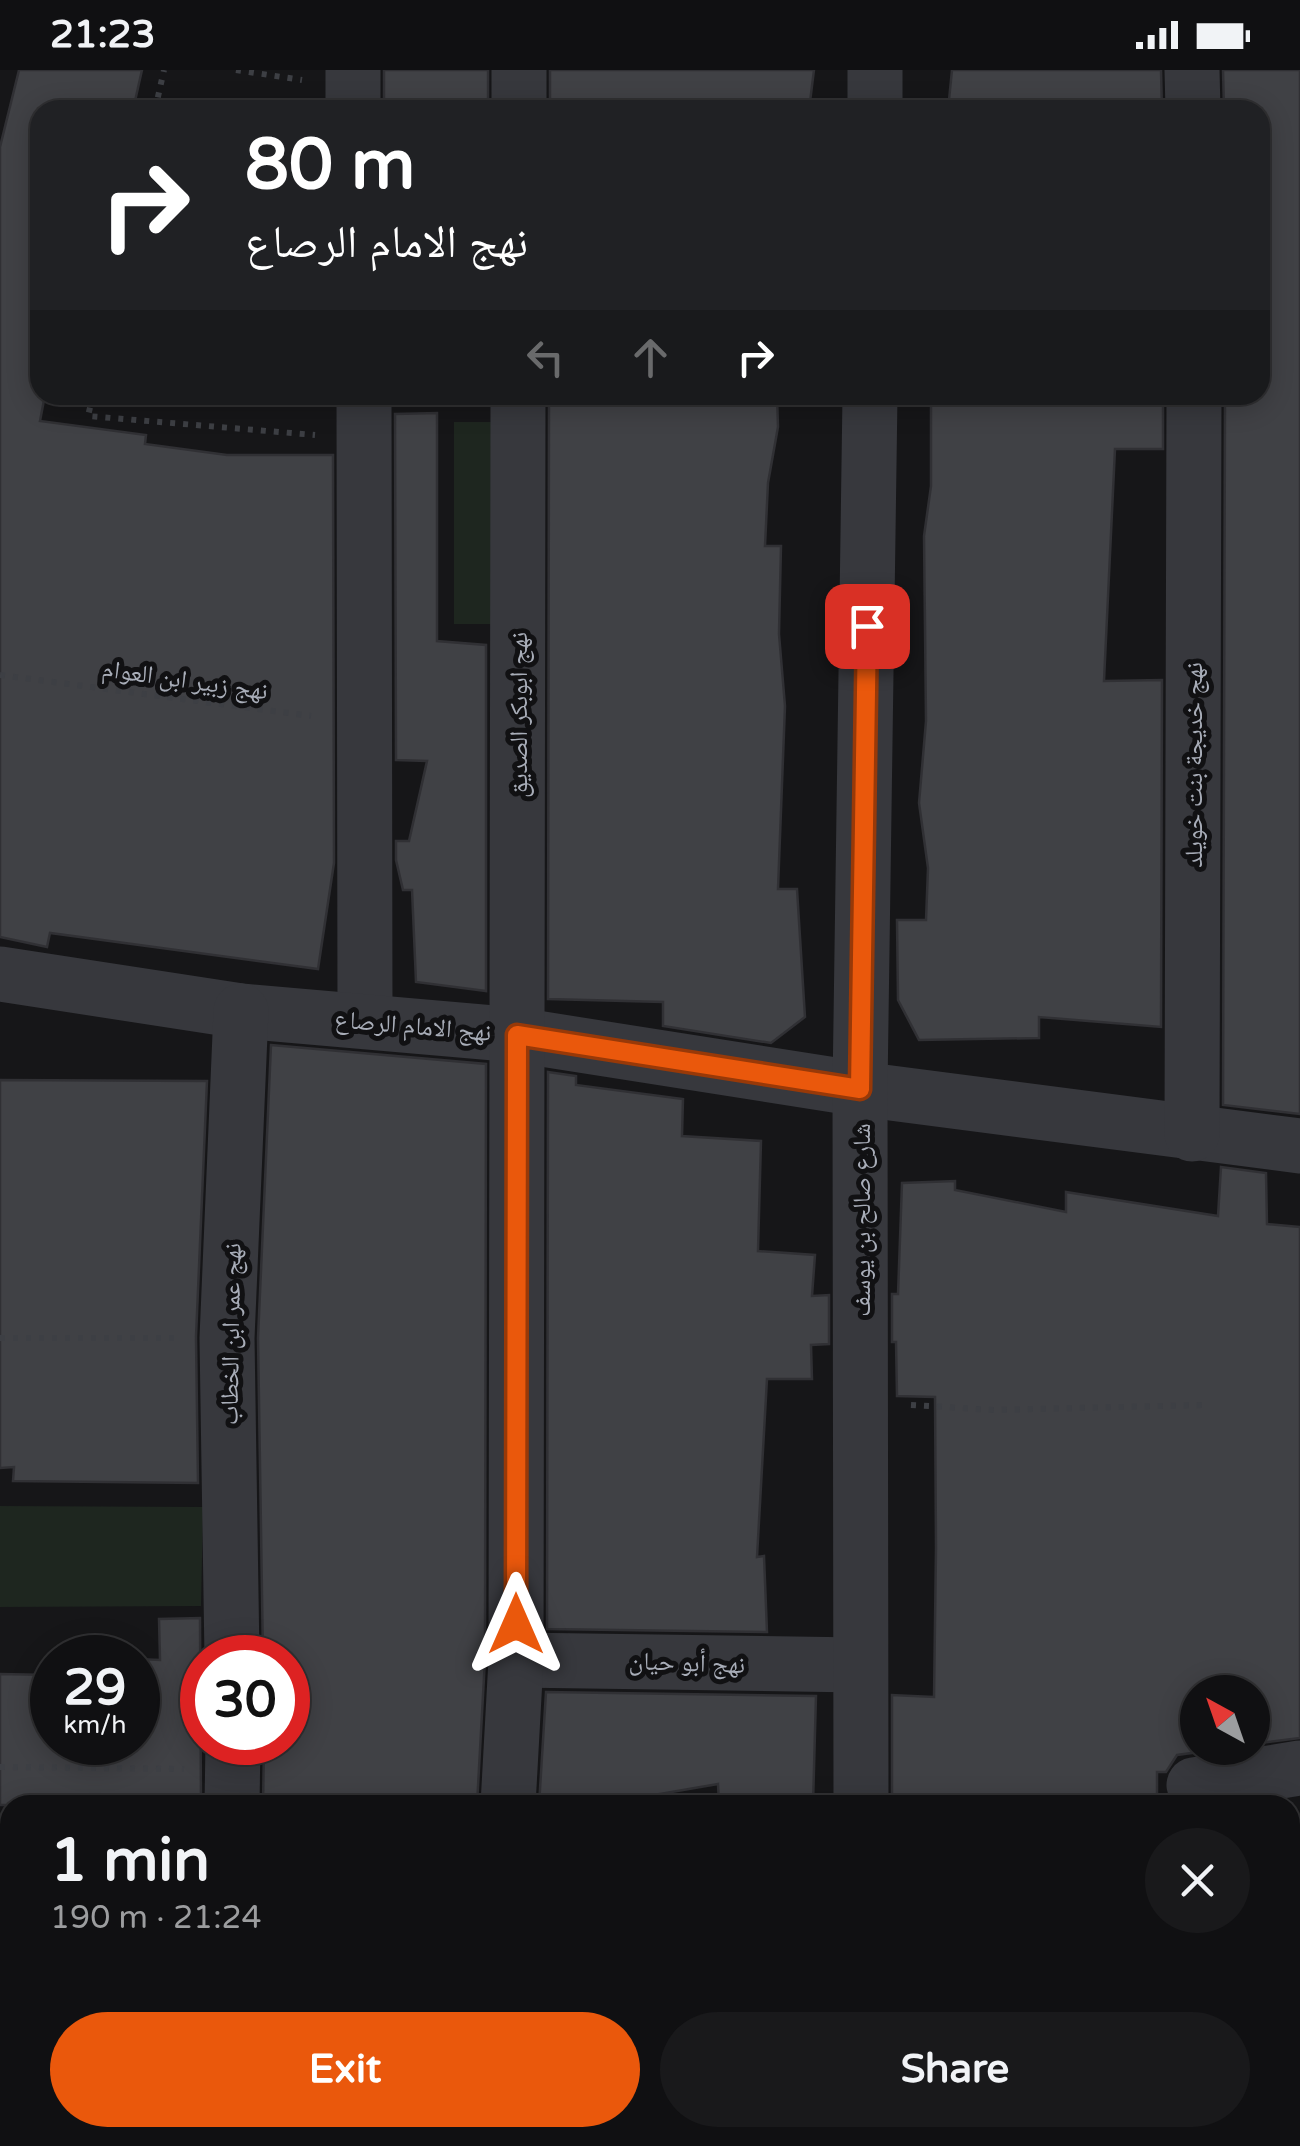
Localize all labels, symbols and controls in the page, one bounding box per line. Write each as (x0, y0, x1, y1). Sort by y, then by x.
text: 21:23 (50, 12, 155, 58)
text: 80 m (245, 124, 415, 208)
icon: right (80, 140, 210, 270)
text: نهج الامام الرصاع (245, 216, 528, 270)
icon: left (518, 330, 573, 385)
icon: ahead (623, 330, 678, 385)
icon: right (728, 330, 783, 385)
pin (825, 584, 910, 669)
icon: arrive (840, 599, 895, 654)
street label: نهج ابوبكر الصديق (504, 632, 534, 798)
street label: نهج زبير ابن العوام (100, 654, 270, 707)
street label: نهج خديجة بنت خويلد (1179, 662, 1209, 868)
street label: نهج الامام الرصاع (333, 1004, 493, 1049)
street label: شارع صالح بن يوسف (847, 1123, 877, 1317)
street label: نهج عمر ابن الخطاب (214, 1243, 248, 1425)
position arrow (464, 1572, 568, 1676)
speed limit sign: 30 (180, 1635, 310, 1765)
street label: نهج أبو حيان (628, 1645, 746, 1680)
text: 29 (64, 1658, 126, 1718)
north arrow (1180, 1675, 1270, 1765)
map controls (1180, 1675, 1270, 1765)
text: km/h (64, 1710, 126, 1740)
text: 1 min (50, 1825, 210, 1897)
button: close (1145, 1828, 1250, 1933)
text: 190 m · 21:24 (50, 1899, 262, 1937)
button: Exit (50, 2012, 640, 2127)
button: Share (660, 2012, 1250, 2127)

